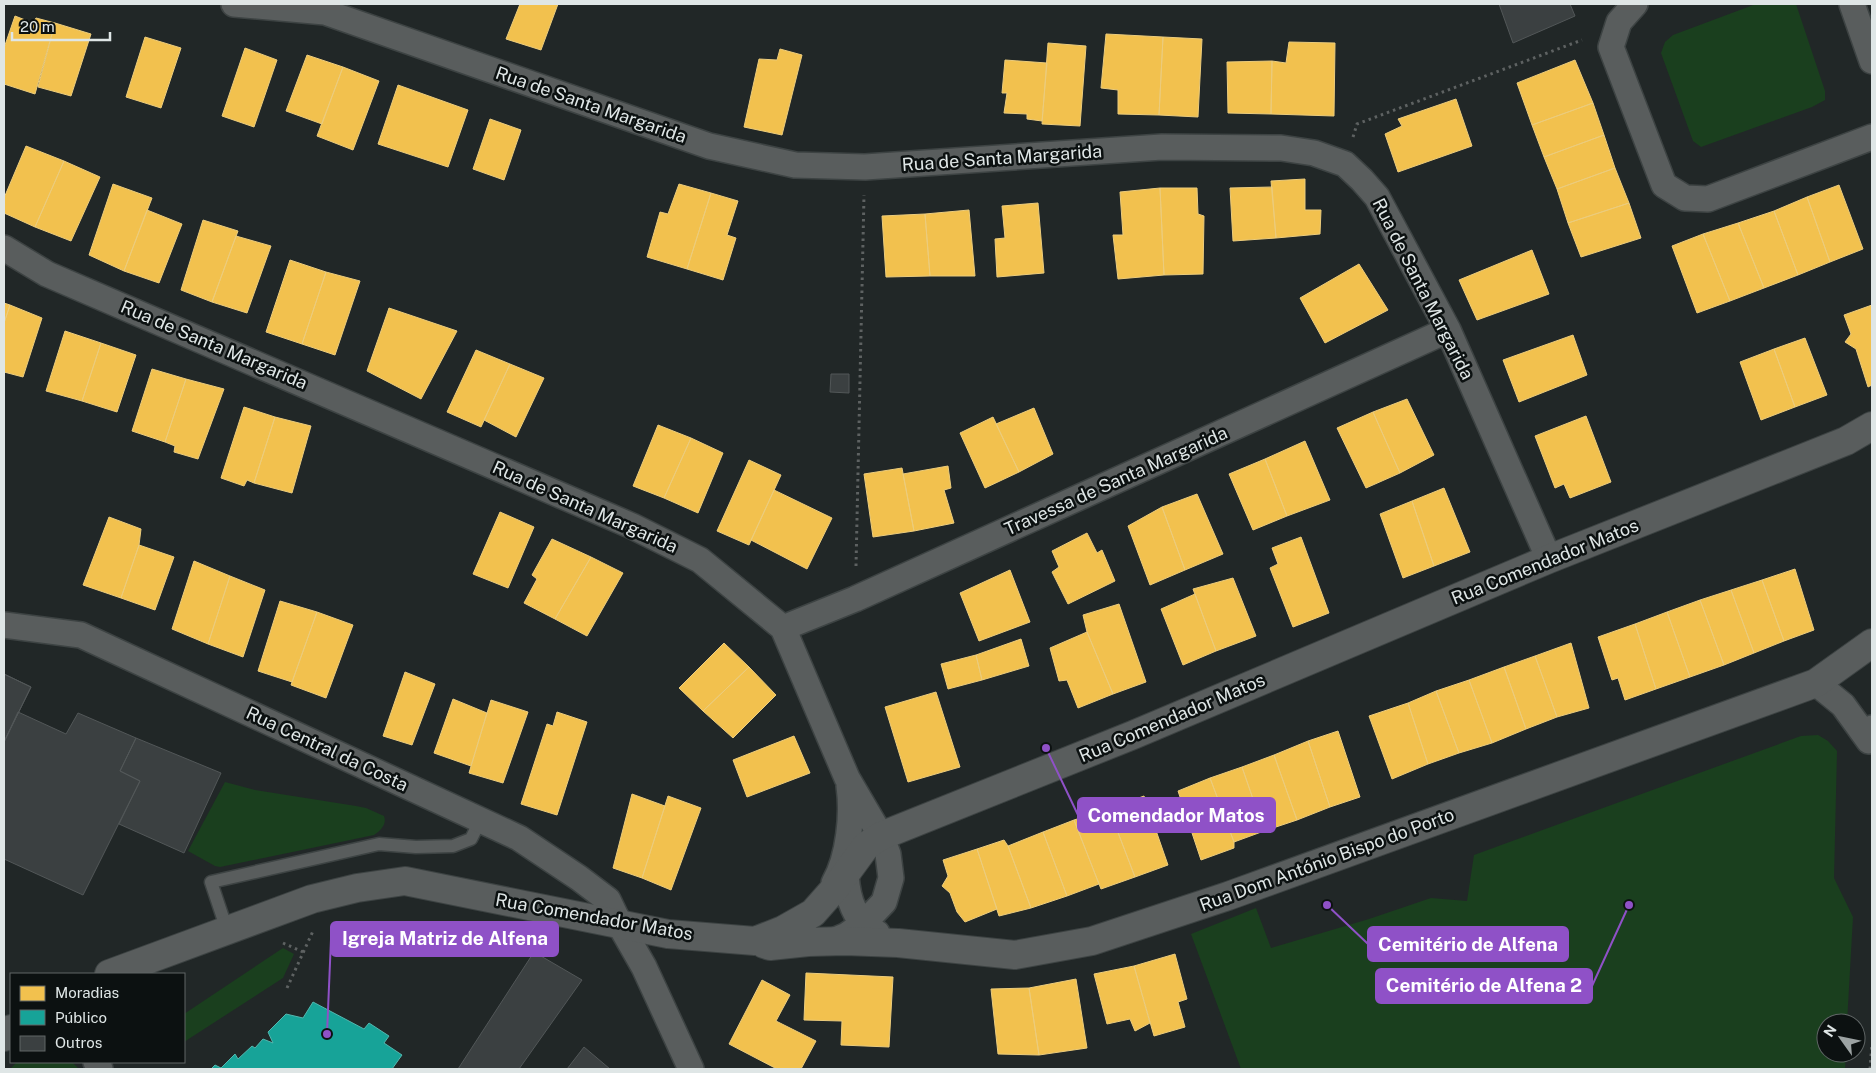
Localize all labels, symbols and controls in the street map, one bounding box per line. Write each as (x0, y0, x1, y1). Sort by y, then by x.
scale bar (12, 10, 110, 42)
text: 20 m (20, 18, 55, 35)
street label: Rua de Santa Margarida (493, 62, 689, 147)
street label: Rua de Santa Margarida (901, 140, 1103, 175)
street label: Rua de Santa Margarida (1369, 195, 1478, 383)
street label: Rua de Santa Margarida (118, 296, 311, 393)
street label: Travessa de Santa Margarida (1001, 422, 1231, 539)
street label: Rua de Santa Margarida (489, 456, 681, 557)
street label: Rua Comendador Matos (1448, 514, 1641, 609)
street label: Rua Comendador Matos (1076, 669, 1268, 766)
street label: Rua Central da Costa (243, 702, 411, 795)
callout: Comendador Matos (1078, 798, 1275, 832)
text: Comendador Matos (1087, 804, 1265, 826)
street label: Rua Dom António Bispo do Porto (1197, 804, 1457, 915)
street label: Rua Comendador Matos (494, 889, 694, 944)
callout: Igreja Matriz de Alfena (331, 922, 558, 956)
text: Igreja Matriz de Alfena (342, 927, 548, 949)
callout: Cemitério de Alfena (1368, 927, 1568, 961)
text: Cemitério de Alfena (1378, 933, 1558, 955)
callout: Cemitério de Alfena 2 (1376, 969, 1592, 1003)
legend (10, 973, 185, 1063)
text: Cemitério de Alfena 2 (1386, 974, 1582, 996)
text: Moradias (55, 984, 119, 1001)
text: Público (55, 1009, 107, 1026)
north arrow (1816, 1013, 1866, 1063)
text: N (1820, 1022, 1840, 1040)
text: Outros (55, 1034, 102, 1051)

